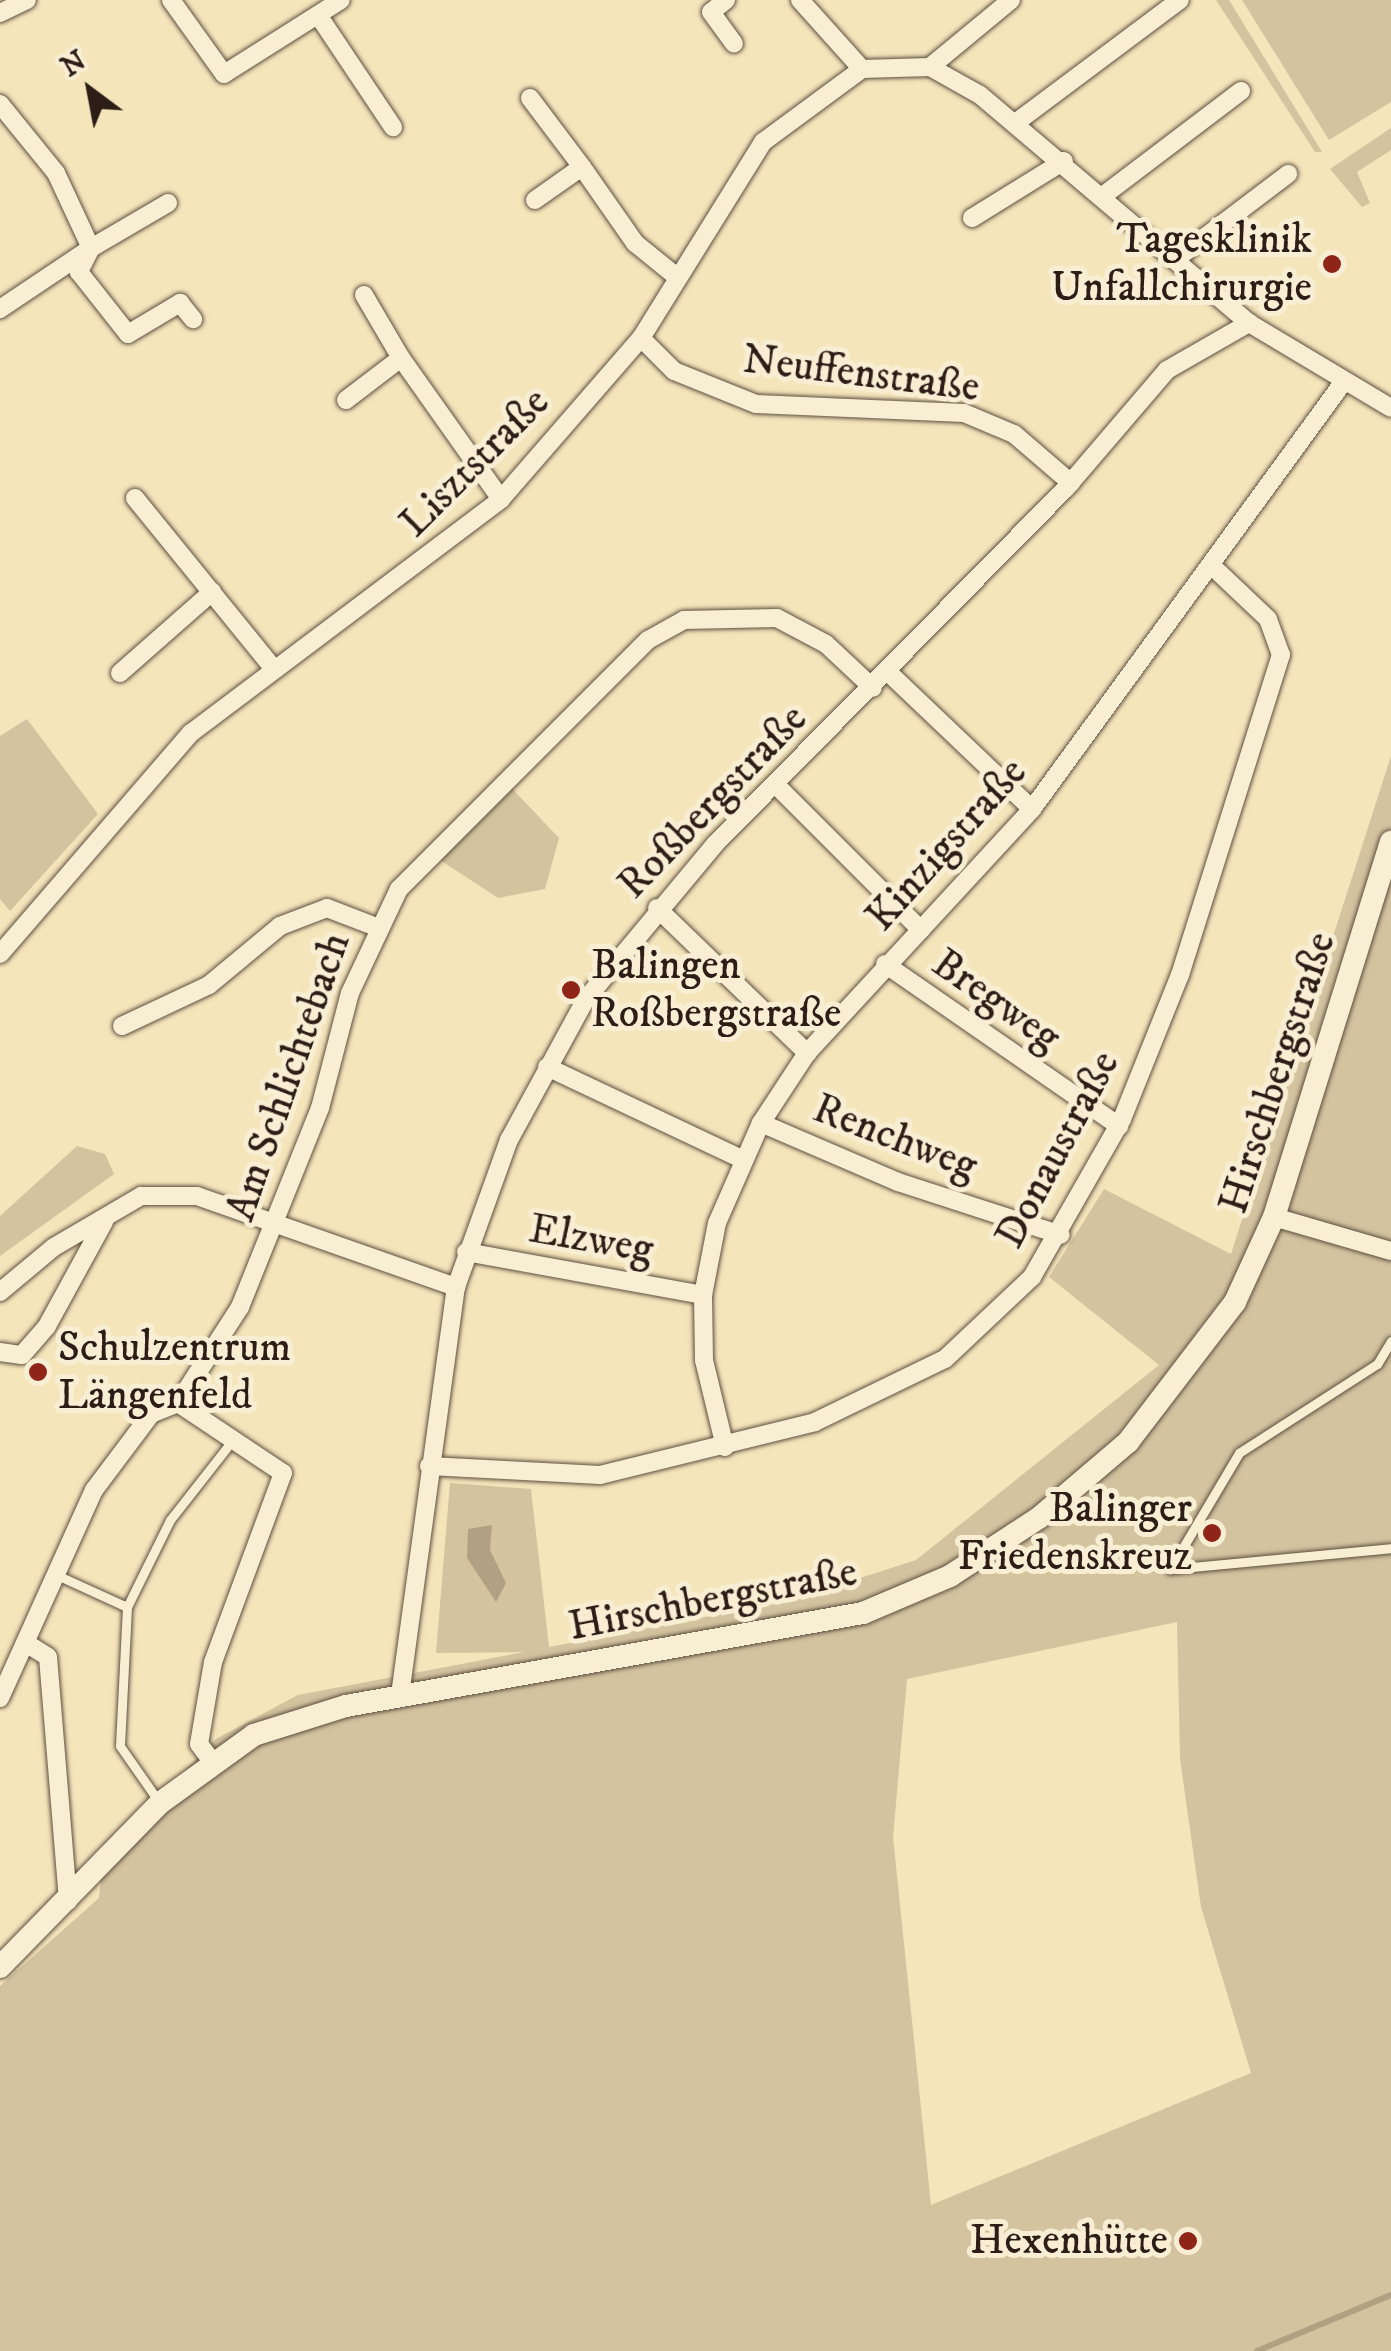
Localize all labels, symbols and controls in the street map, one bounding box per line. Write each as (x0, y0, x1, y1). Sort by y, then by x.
north arrow (40, 40, 140, 140)
text: N (55, 43, 93, 85)
place label: Tagesklinik Unfallchirurgie (1051, 215, 1312, 314)
marker: Tagesklinik Unfallchirurgie (1321, 253, 1343, 275)
street label: Neuffenstraße (740, 334, 982, 414)
street label: Lisztstraße (390, 378, 560, 548)
street label: Roßbergstraße (608, 694, 818, 910)
street label: Kinzigstraße (856, 748, 1038, 942)
street label: Am Schlichtebach (216, 926, 362, 1228)
street label: Hirschbergstraße (1209, 926, 1347, 1220)
street label: Bregweg (922, 939, 1070, 1063)
place label: Balingen Roßbergstraße (591, 941, 841, 1040)
marker: Balingen Roßbergstraße (560, 979, 582, 1001)
street label: Donaustraße (985, 1043, 1131, 1257)
street label: Renchweg (806, 1084, 984, 1192)
street label: Elzweg (525, 1204, 657, 1276)
place label: Schulzentrum Längenfeld (58, 1323, 291, 1422)
marker: Schulzentrum Längenfeld (27, 1361, 49, 1383)
place label: Balinger Friedenskreuz (958, 1484, 1192, 1582)
marker: Balinger Friedenskreuz (1201, 1522, 1223, 1544)
street label: Hirschbergstraße (565, 1547, 861, 1653)
place label: Hexenhütte (970, 2216, 1168, 2266)
marker: Hexenhütte (1177, 2230, 1199, 2252)

